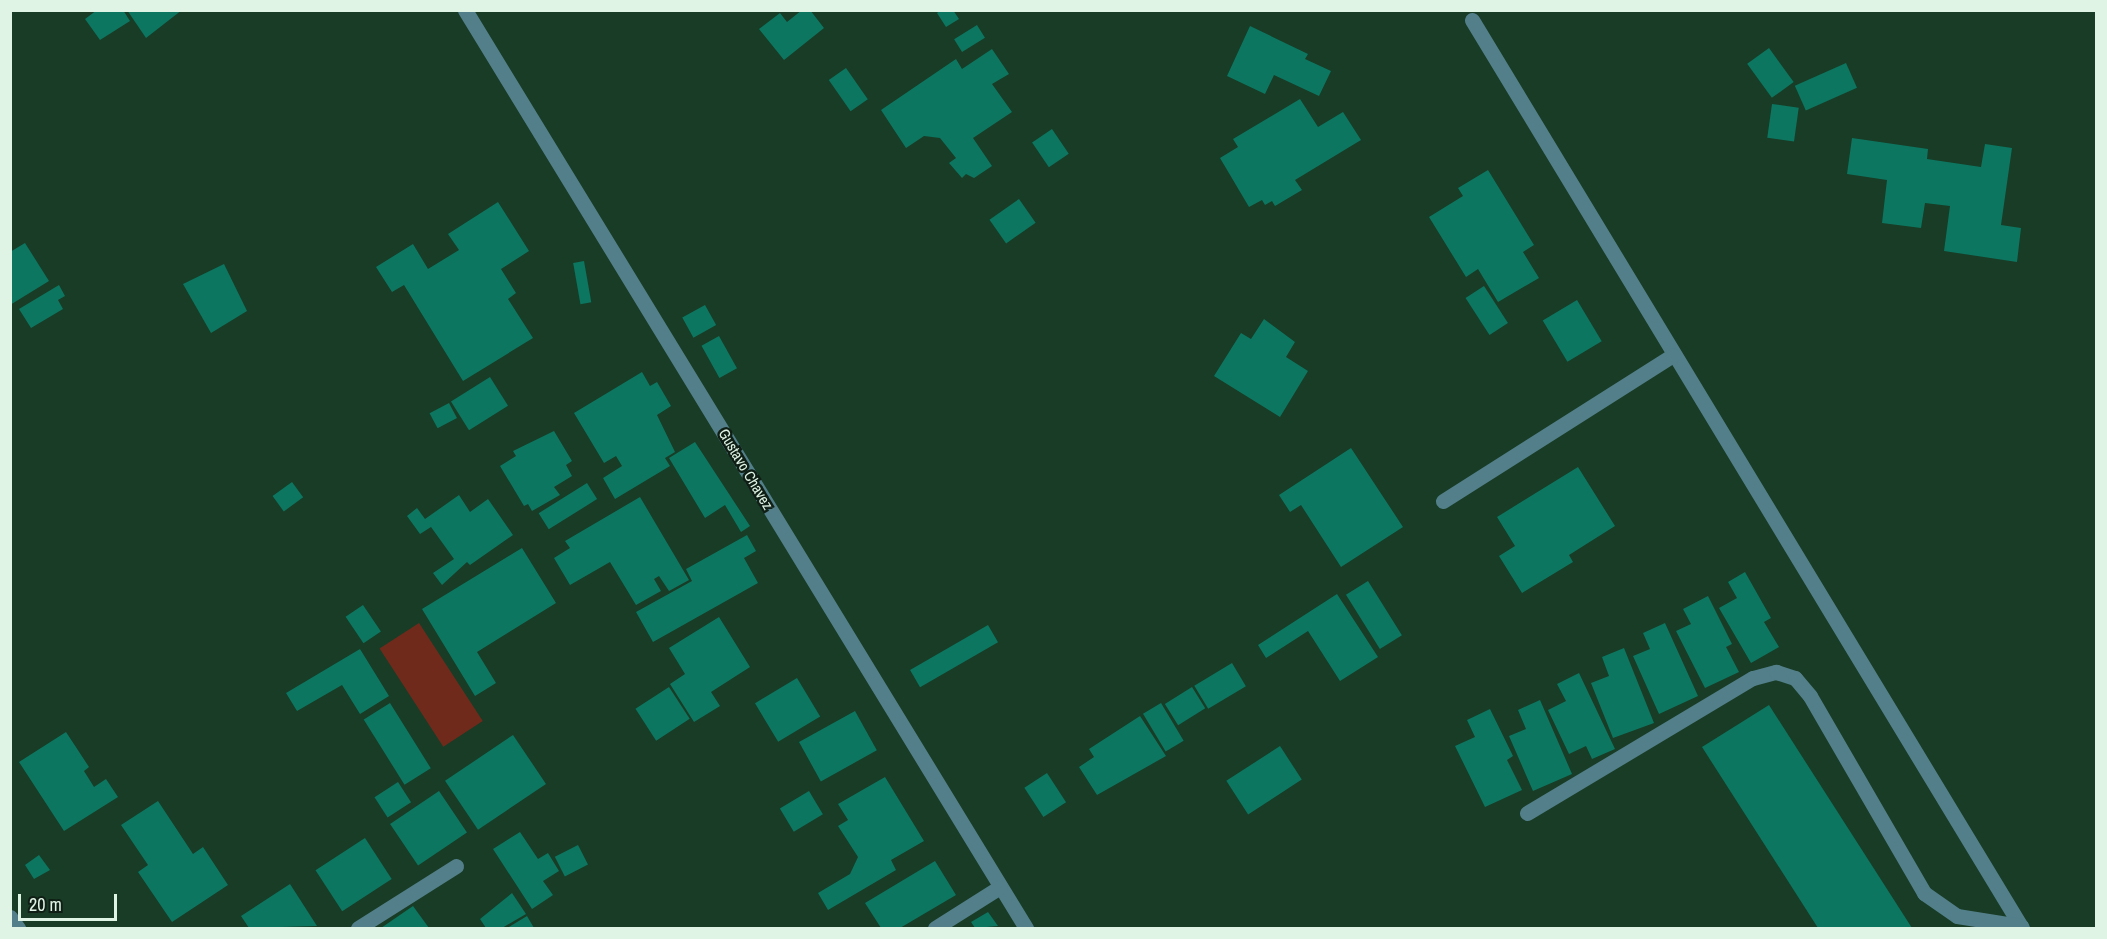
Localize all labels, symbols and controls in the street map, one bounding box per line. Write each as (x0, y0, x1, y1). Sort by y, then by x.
street label: Gustavo Chavez (715, 425, 777, 513)
scale bar (21, 882, 120, 920)
text: 20 m (29, 892, 62, 917)

